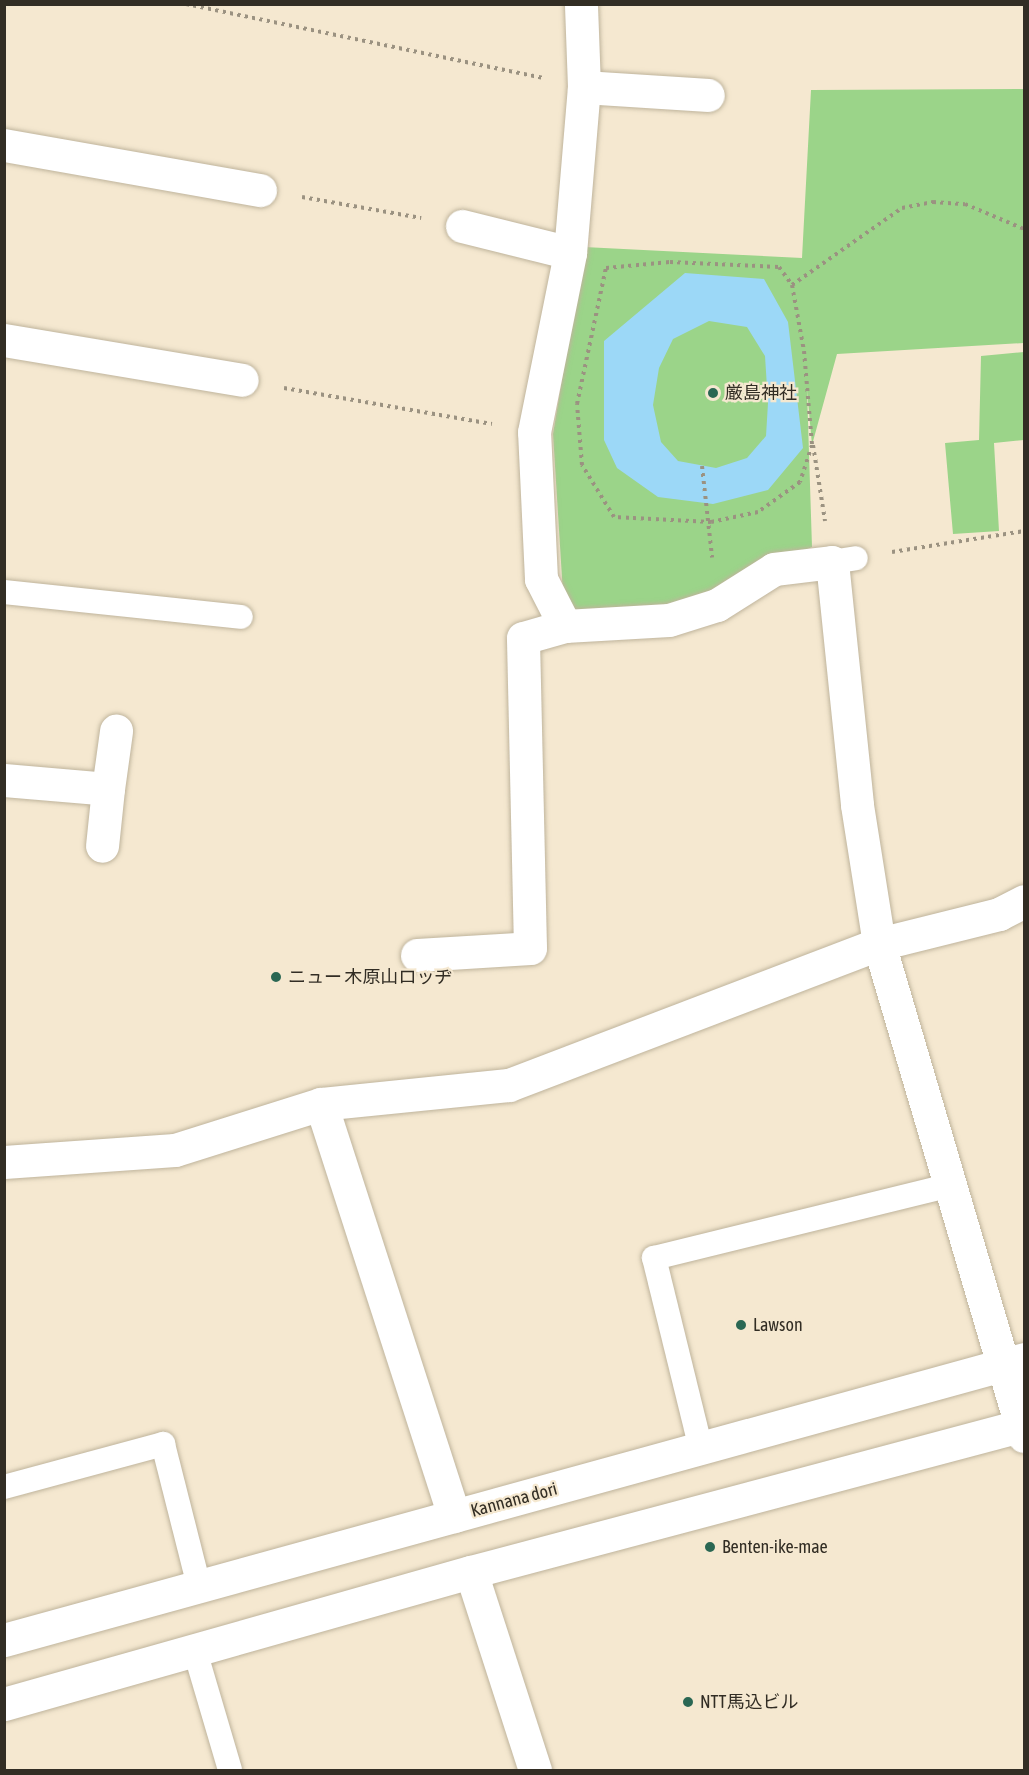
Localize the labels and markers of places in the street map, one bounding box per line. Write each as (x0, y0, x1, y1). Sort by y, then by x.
place label: 厳島神社 (725, 382, 797, 404)
marker: 厳島神社 (706, 386, 720, 400)
place label: ニュー 木原山ロッヂ (288, 966, 452, 988)
marker: ニュー 木原山ロッヂ (269, 970, 283, 984)
place label: Lawson (753, 1314, 803, 1336)
marker: Lawson (734, 1318, 748, 1332)
place label: Benten-ike-mae (722, 1536, 828, 1558)
marker: Benten-ike-mae (703, 1540, 717, 1554)
place label: NTT馬込ビル (700, 1691, 798, 1713)
marker: NTT馬込ビル (681, 1695, 695, 1709)

